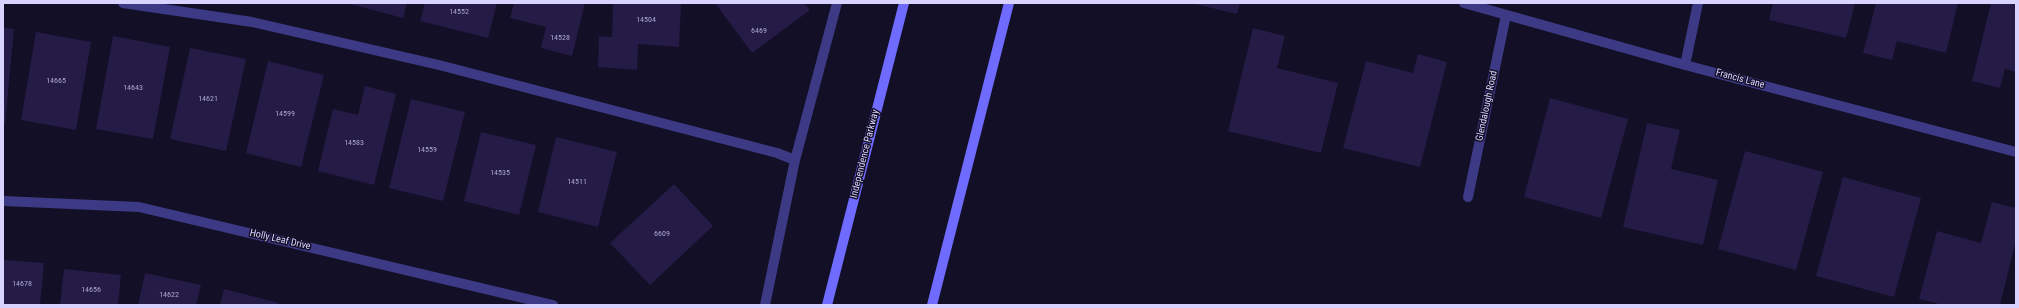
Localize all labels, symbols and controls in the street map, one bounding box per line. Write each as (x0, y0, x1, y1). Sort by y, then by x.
house number: 14552 (449, 7, 469, 17)
house number: 14504 (636, 15, 656, 25)
house number: 6469 (751, 26, 767, 36)
house number: 14528 (550, 33, 570, 43)
street label: Francis Lane (1714, 67, 1766, 91)
street label: Glendalough Road (1474, 70, 1500, 142)
house number: 14665 (46, 76, 66, 86)
house number: 14643 (123, 83, 143, 93)
house number: 14621 (198, 94, 218, 104)
house number: 14599 (275, 109, 295, 119)
street label: Independence Parkway (848, 109, 882, 199)
house number: 14583 (344, 138, 364, 148)
house number: 14559 (417, 145, 437, 155)
house number: 14535 (490, 168, 510, 178)
house number: 14511 (567, 177, 587, 187)
street label: Holly Leaf Drive (248, 227, 312, 253)
house number: 6609 (654, 229, 670, 239)
house number: 14678 (12, 279, 32, 289)
house number: 14656 (81, 285, 101, 295)
house number: 14622 (159, 290, 179, 300)

